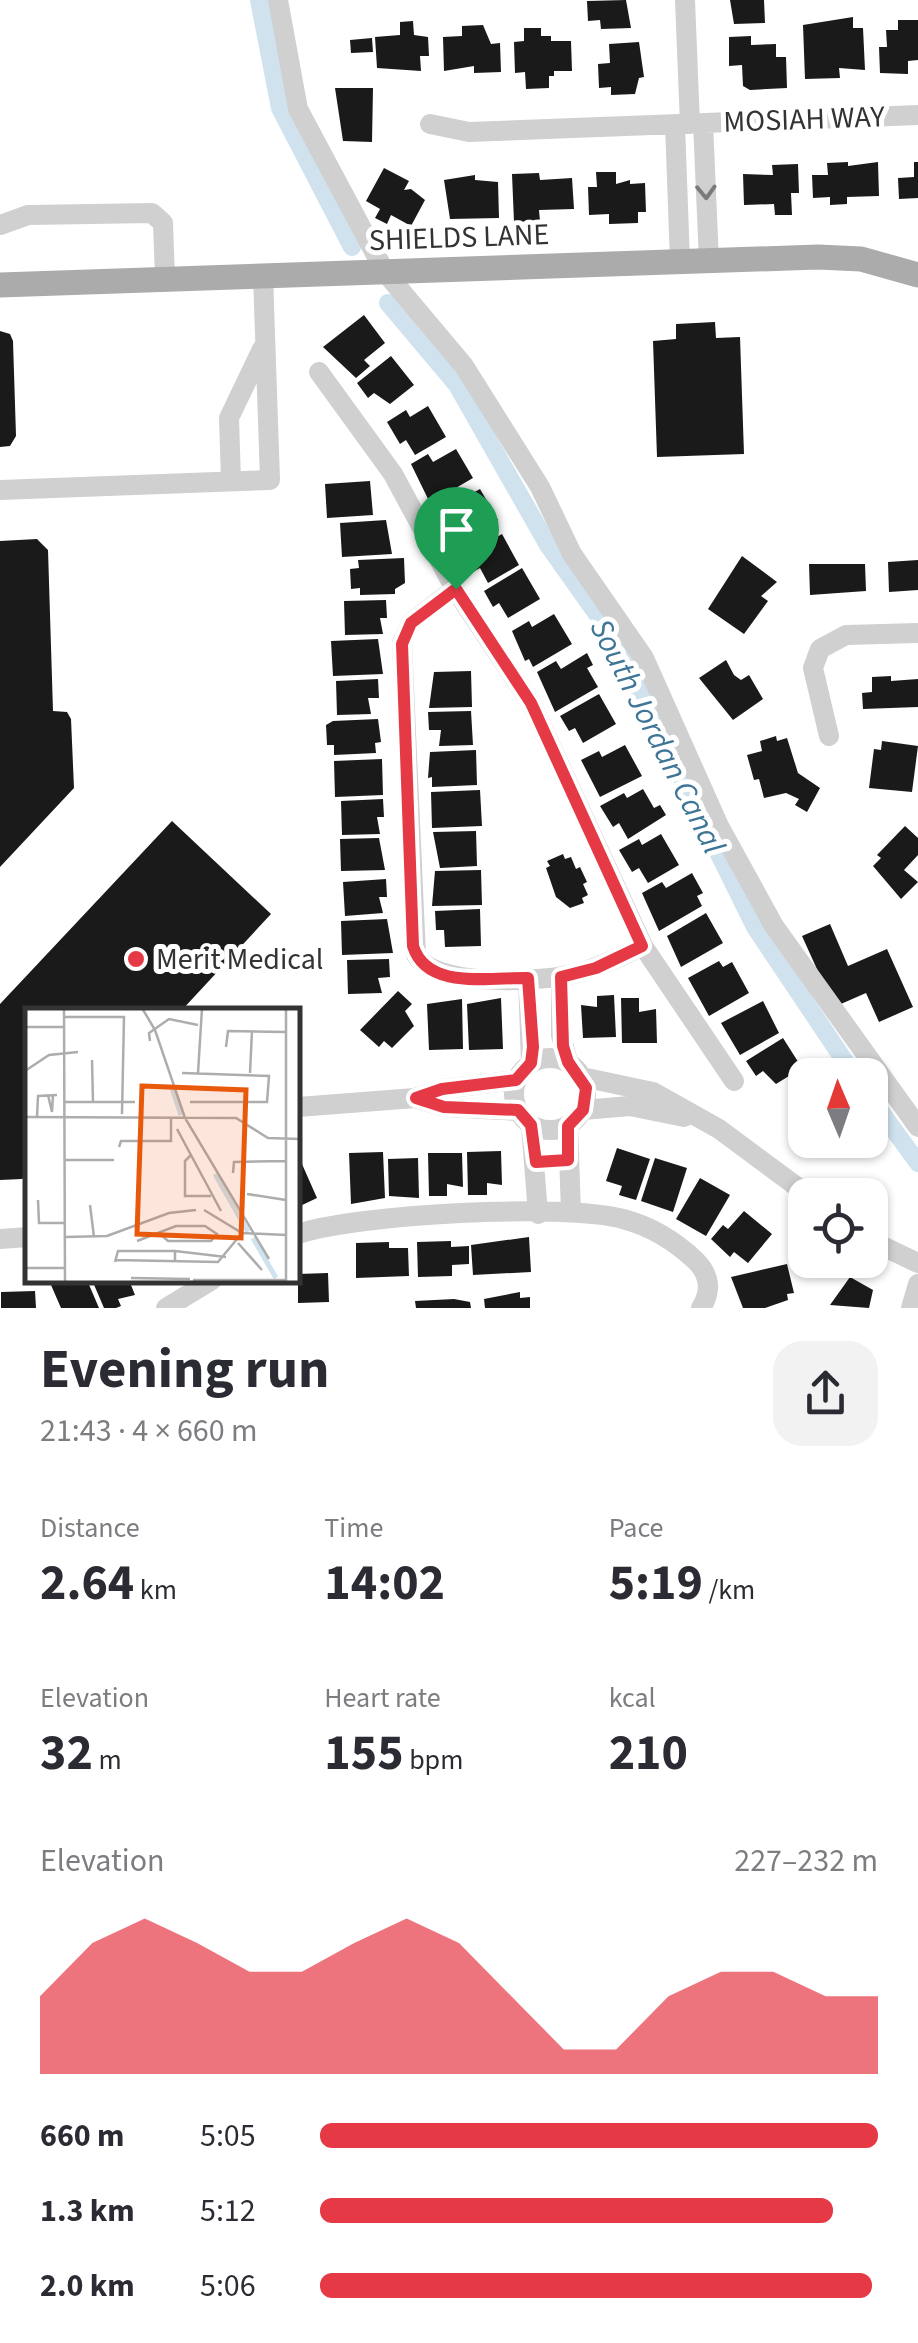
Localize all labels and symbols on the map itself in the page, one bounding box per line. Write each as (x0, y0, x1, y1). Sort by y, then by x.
street label: MOSIAH WAY (723, 95, 886, 144)
one-way arrow (695, 184, 716, 200)
street label: SHIELDS LANE (368, 213, 550, 262)
pin (414, 487, 499, 590)
water label: South Jordan Canal (578, 611, 736, 862)
place label: Merit Medical (156, 938, 324, 981)
marker: Merit Medical (125, 948, 147, 970)
inset map (25, 1008, 300, 1283)
north arrow (788, 1058, 888, 1158)

